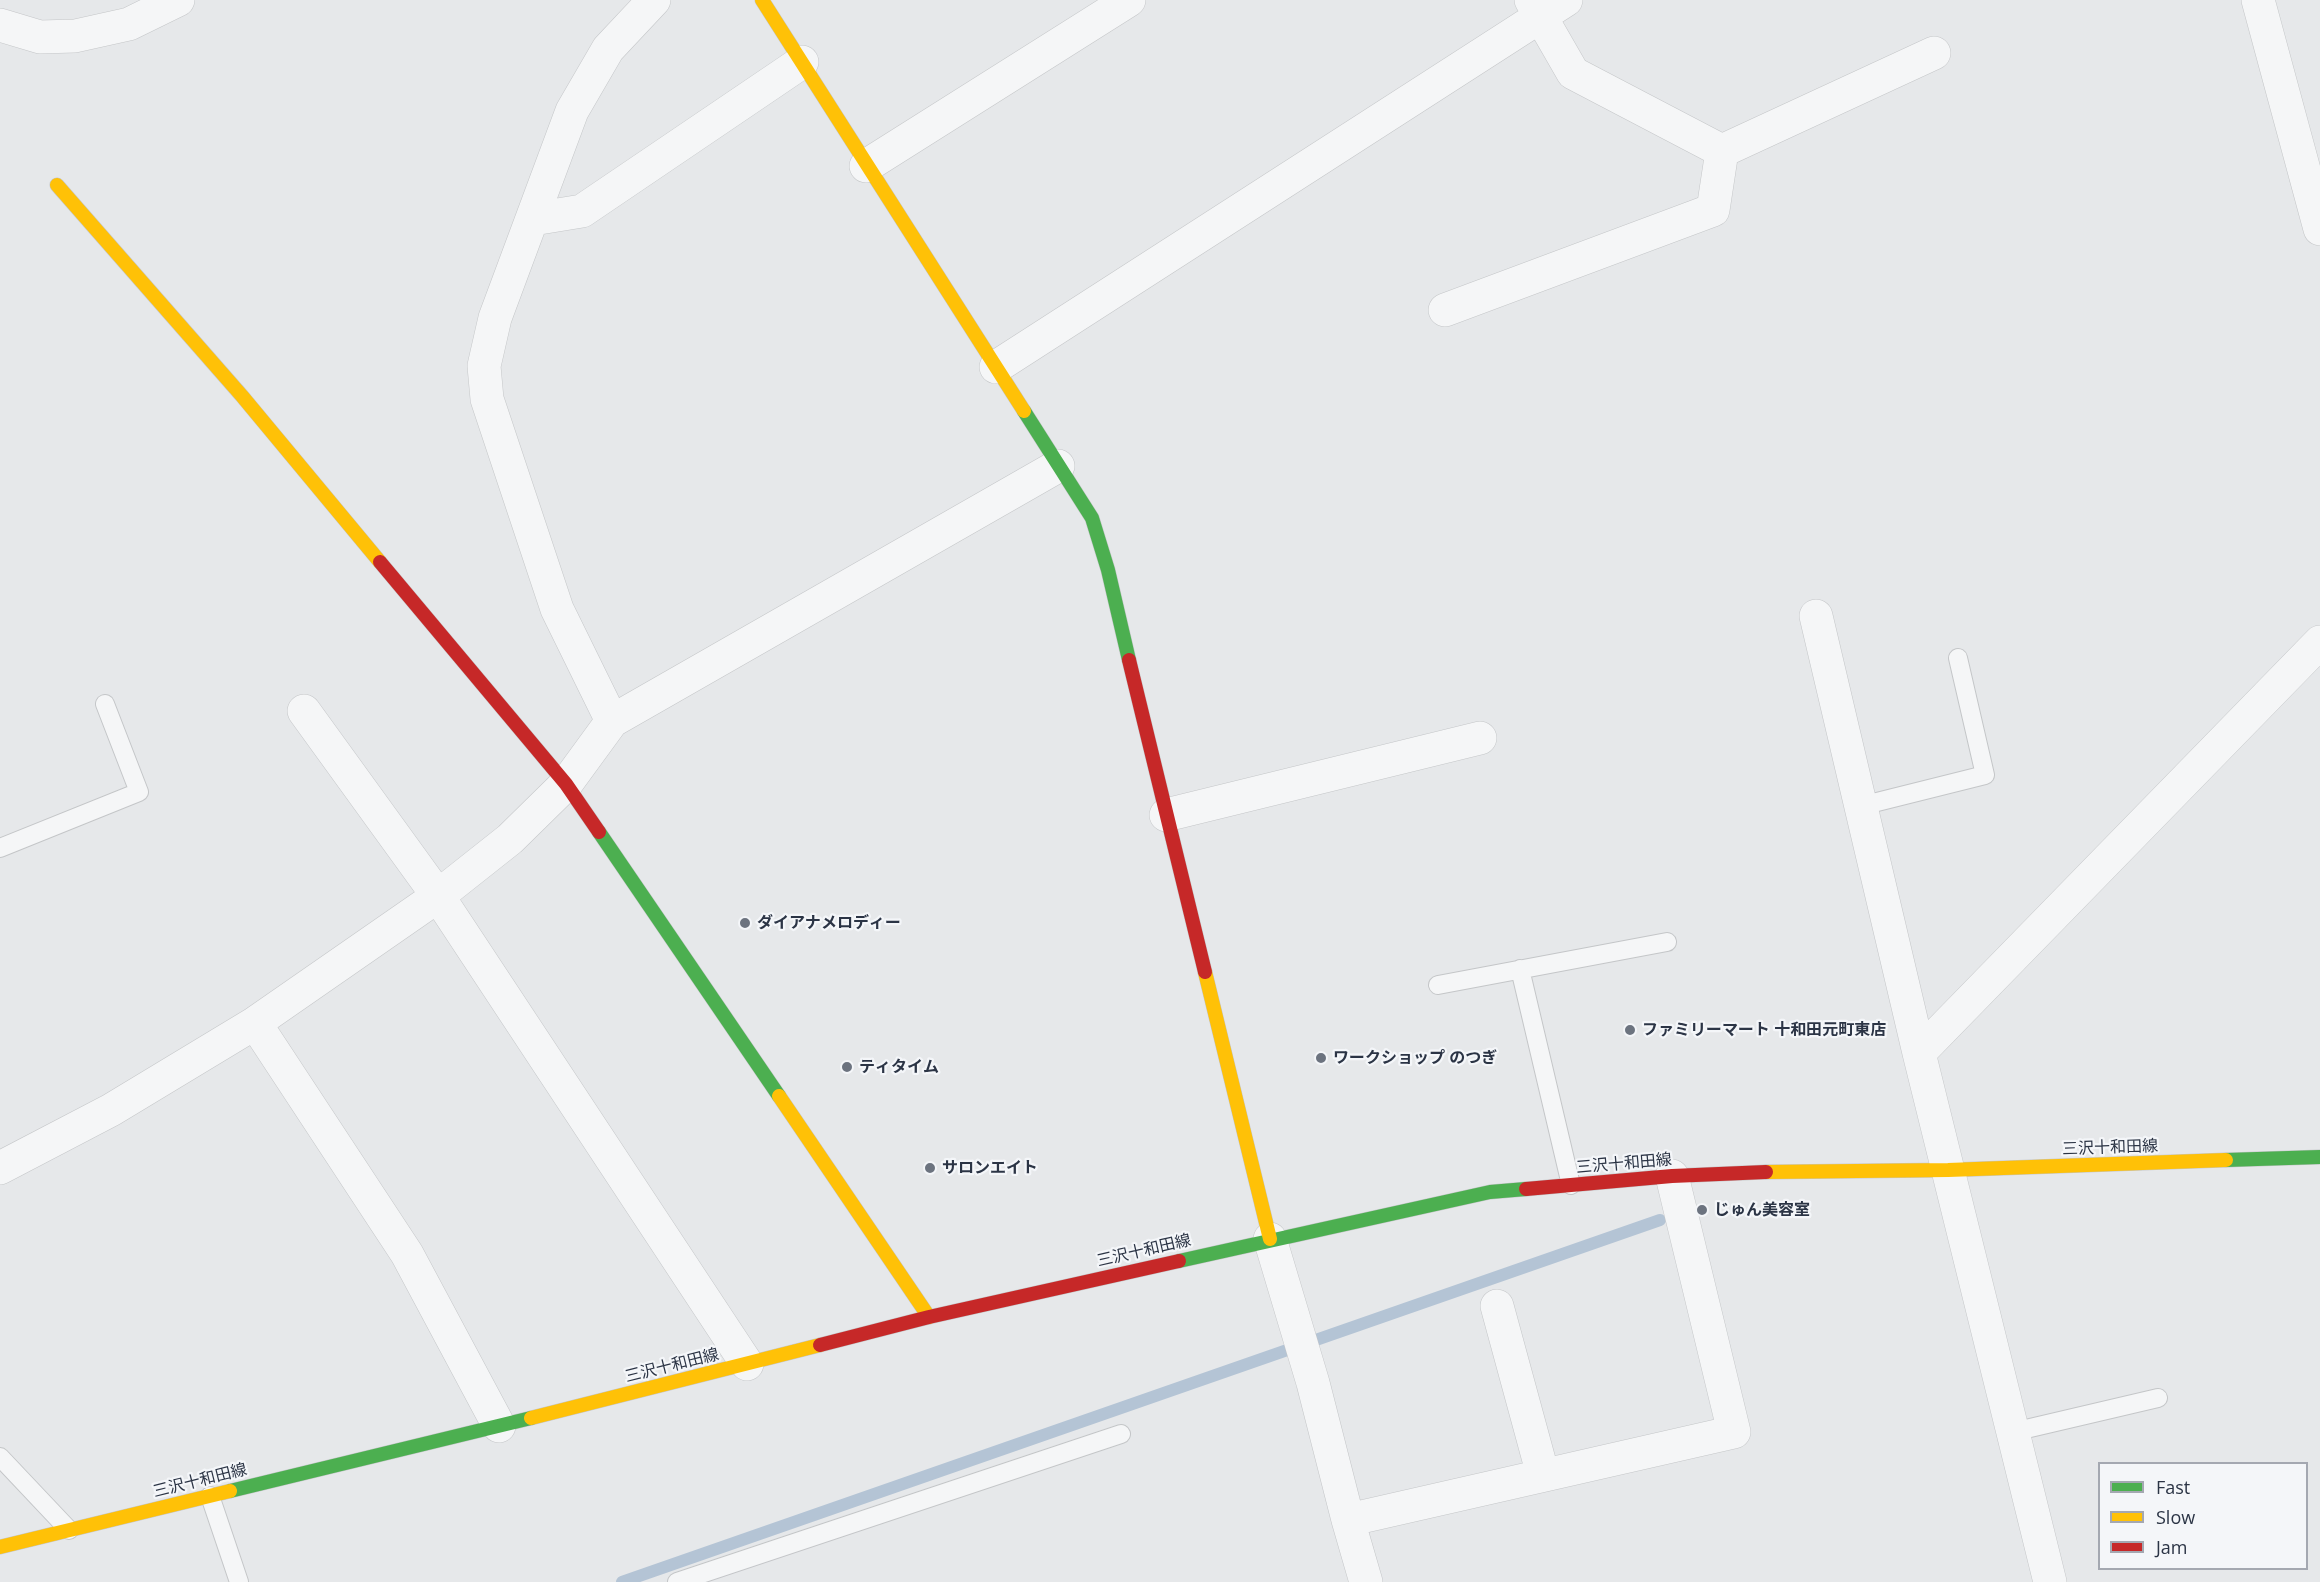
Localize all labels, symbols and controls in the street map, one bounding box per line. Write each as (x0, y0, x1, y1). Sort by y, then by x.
place label: ダイアナメロディー (757, 913, 901, 933)
marker: ダイアナメロディー (738, 916, 752, 930)
place label: ファミリーマート 十和田元町東店 (1642, 1020, 1886, 1040)
marker: ファミリーマート 十和田元町東店 (1623, 1023, 1637, 1037)
place label: ワークショップ のつぎ (1333, 1048, 1497, 1068)
marker: ワークショップ のつぎ (1314, 1051, 1328, 1065)
place label: ティタイム (859, 1057, 939, 1077)
marker: ティタイム (840, 1060, 854, 1074)
street label: 三沢十和田線 (2062, 1137, 2158, 1159)
street label: 三沢十和田線 (1575, 1150, 1673, 1178)
place label: サロンエイト (942, 1158, 1038, 1178)
marker: サロンエイト (923, 1161, 937, 1175)
place label: じゅん美容室 (1714, 1200, 1810, 1220)
marker: じゅん美容室 (1695, 1203, 1709, 1217)
street label: 三沢十和田線 (1095, 1231, 1193, 1271)
street label: 三沢十和田線 (623, 1345, 721, 1387)
street label: 三沢十和田線 (151, 1460, 249, 1502)
legend (2098, 1462, 2308, 1570)
text: Fast (2156, 1475, 2190, 1499)
text: Slow (2156, 1505, 2195, 1529)
text: Jam (2156, 1535, 2188, 1559)

